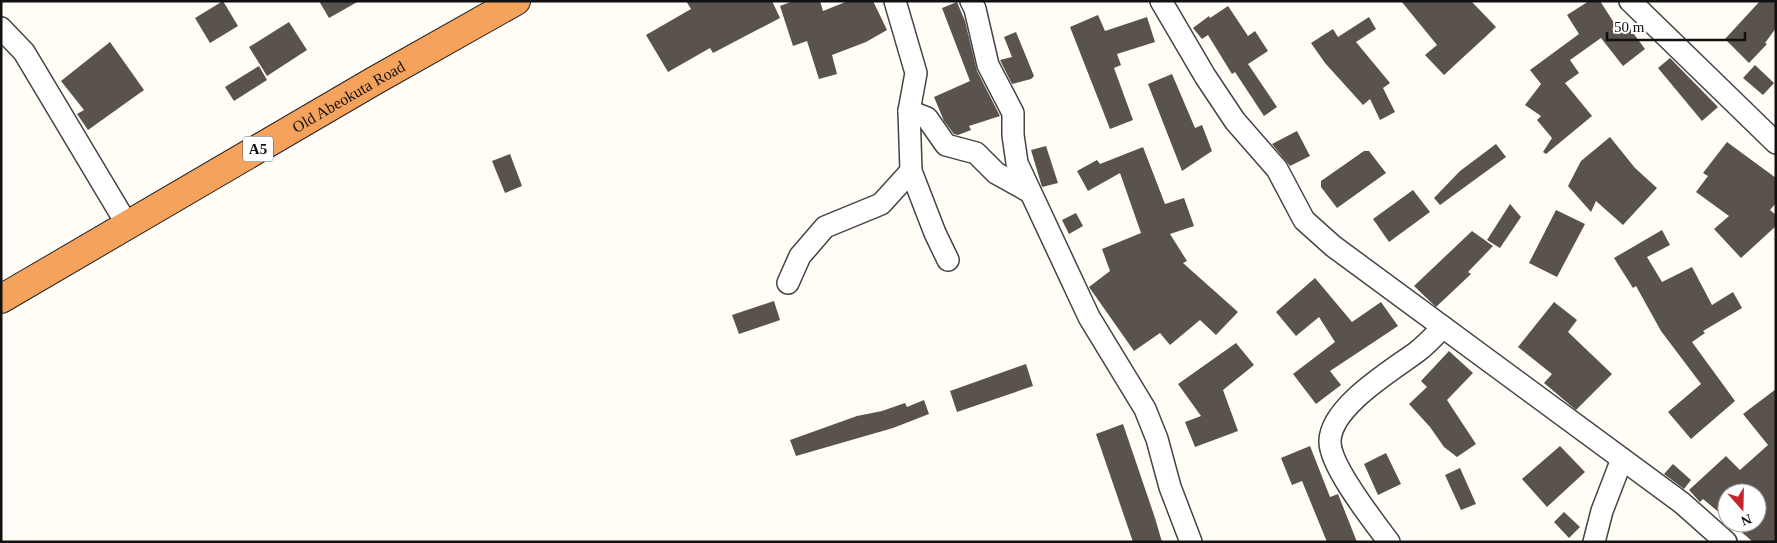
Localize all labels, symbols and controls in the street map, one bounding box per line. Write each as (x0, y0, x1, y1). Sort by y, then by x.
scale bar (1607, 10, 1744, 42)
text: 50 m (1614, 19, 1645, 35)
street label: Old Abeokuta Road (289, 57, 407, 136)
road number: A5 (243, 136, 273, 162)
north arrow (1717, 483, 1767, 533)
text: N (1739, 511, 1754, 529)

